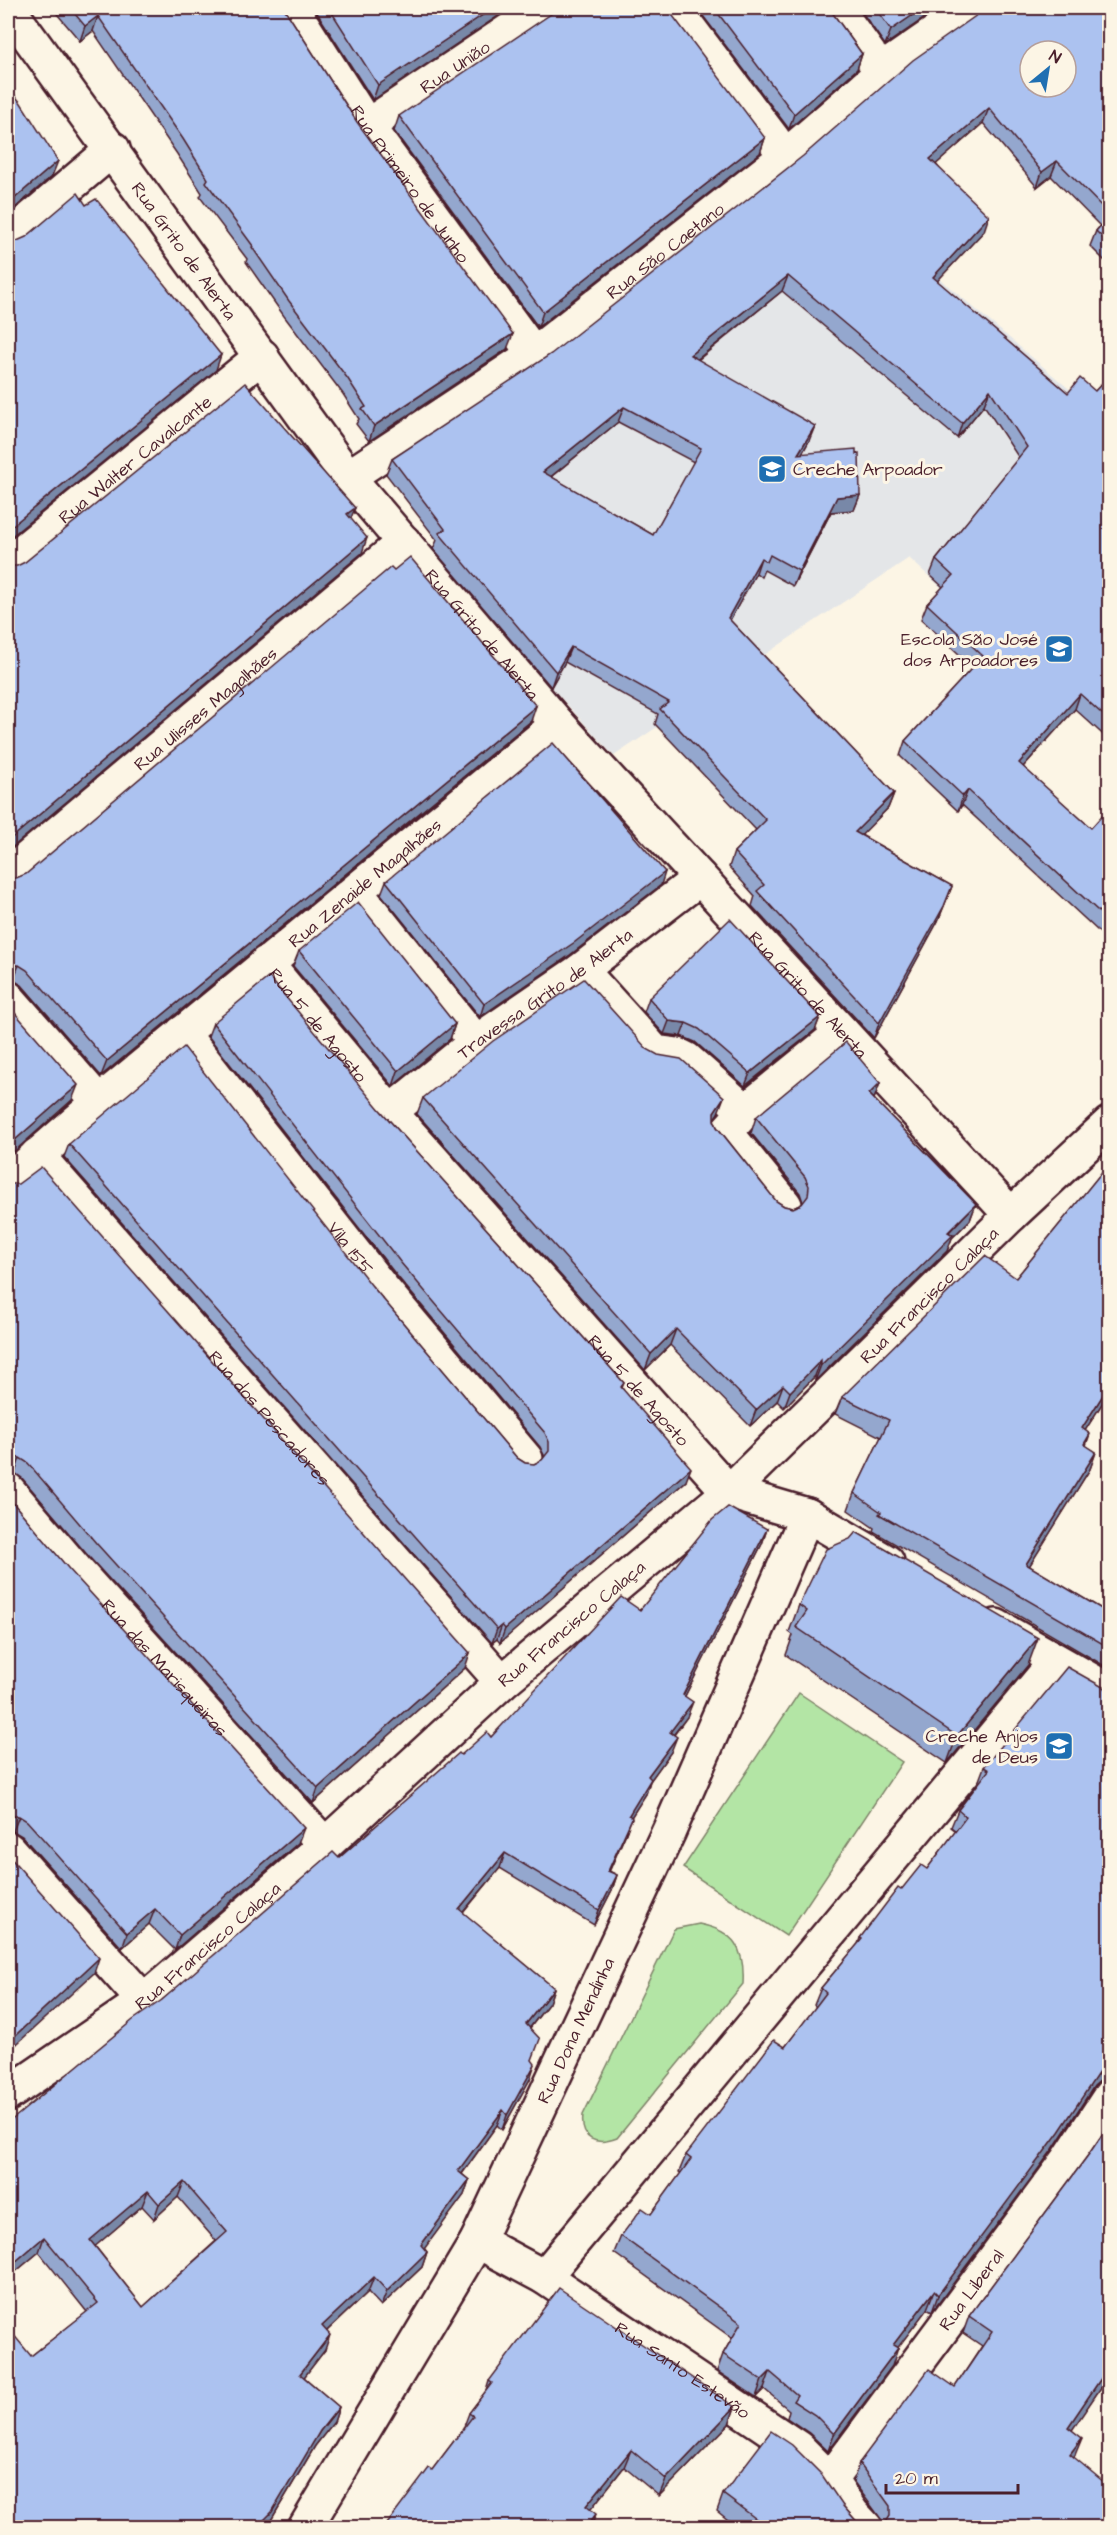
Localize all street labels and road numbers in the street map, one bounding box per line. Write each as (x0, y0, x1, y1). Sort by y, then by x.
street label: Rua União (415, 34, 495, 99)
street label: Rua Primeiro de Junho (344, 100, 476, 268)
street label: Rua Grito de Alerta (126, 177, 243, 325)
street label: Rua São Caetano (601, 197, 730, 305)
street label: Rua Walter Cavalcante (53, 389, 217, 530)
street label: Rua Grito de Alerta (419, 564, 545, 705)
street label: Rua Ulisses Magalhães (128, 641, 283, 777)
street label: Rua Zenaide Magalhães (283, 812, 447, 954)
street label: Travessa Grito de Alerta (452, 922, 638, 1065)
street label: Rua Grito de Alerta (743, 926, 873, 1064)
street label: Rua 5 de Agosto (263, 963, 373, 1088)
street label: Vila 155 (322, 1216, 379, 1280)
street label: Rua Francisco Calaça (854, 1221, 1004, 1369)
street label: Rua 5 de Agosto (582, 1329, 695, 1452)
street label: Rua dos Pescadores (203, 1345, 336, 1491)
street label: Rua Francisco Calaça (492, 1555, 651, 1693)
street label: Rua das Marisqueiras (96, 1594, 234, 1742)
street label: Rua Francisco Calaça (130, 1876, 286, 2016)
street label: Rua Dona Mendinha (531, 1954, 620, 2107)
street label: Rua Liberal (933, 2244, 1010, 2336)
street label: Rua Santo Estevão (610, 2316, 755, 2425)

